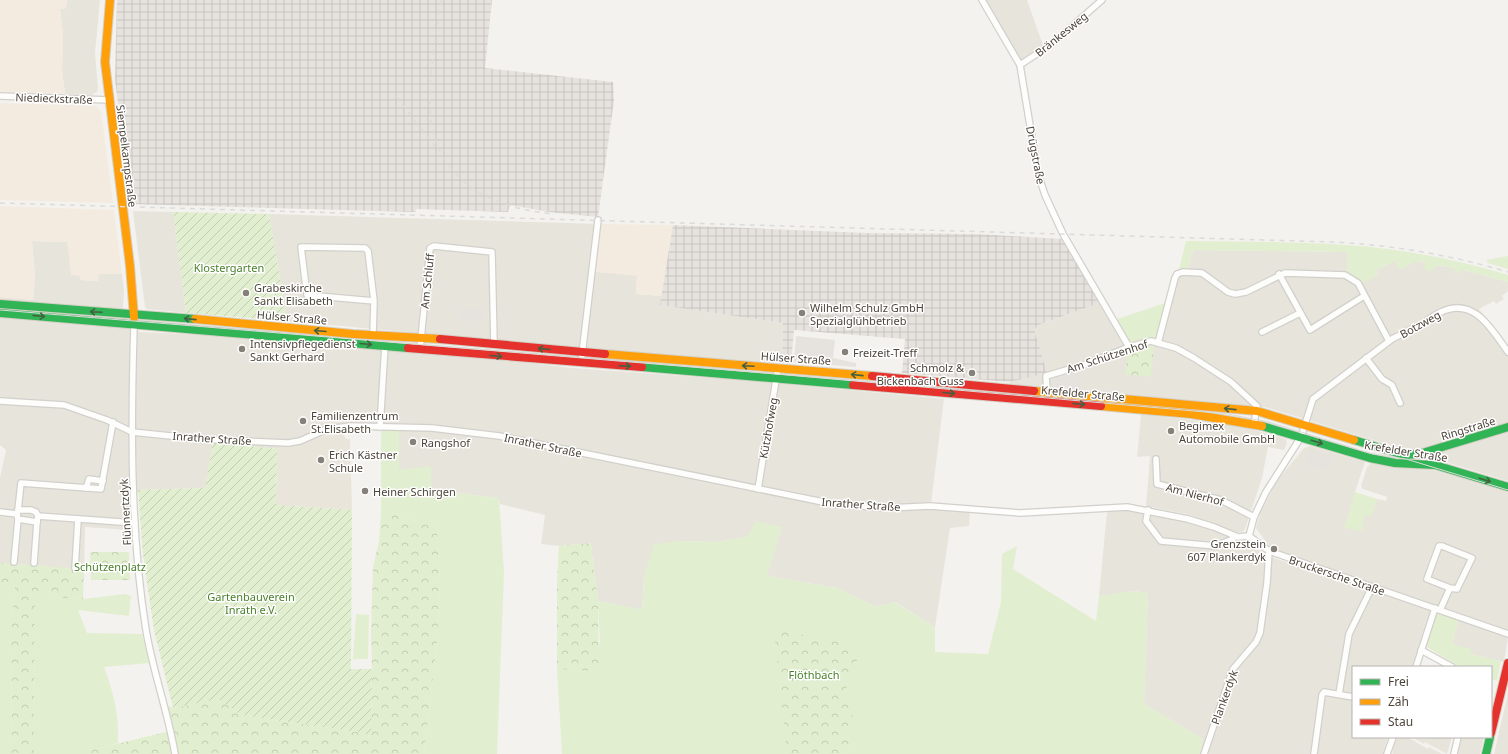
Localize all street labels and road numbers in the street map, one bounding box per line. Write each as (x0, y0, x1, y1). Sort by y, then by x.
street label: Bränkesweg (1032, 8, 1090, 60)
street label: Niedieckstraße (15, 89, 93, 107)
street label: Siempelkampstraße (113, 104, 141, 208)
street label: Drügstraße (1023, 125, 1049, 185)
street label: Am Schluff (417, 251, 438, 309)
street label: Hülser Straße (256, 306, 328, 328)
street label: Botzweg (1397, 307, 1443, 341)
street label: Am Schützenhof (1065, 335, 1151, 376)
street label: Hülser Straße (760, 348, 832, 368)
street label: Krefelder Straße (1040, 382, 1126, 404)
street label: Kützhofweg (755, 396, 781, 460)
street label: Ringstraße (1439, 413, 1497, 443)
street label: Inrather Straße (172, 428, 252, 448)
street label: Inrather Straße (503, 429, 583, 461)
street label: Krefelder Straße (1363, 437, 1449, 465)
street label: Flünnertzdyk (116, 478, 134, 546)
street label: Am Nierhof (1164, 479, 1227, 509)
street label: Inrather Straße (821, 494, 901, 514)
street label: Bruckersche Straße (1287, 552, 1387, 598)
street label: Plankerdyk (1207, 667, 1241, 726)

